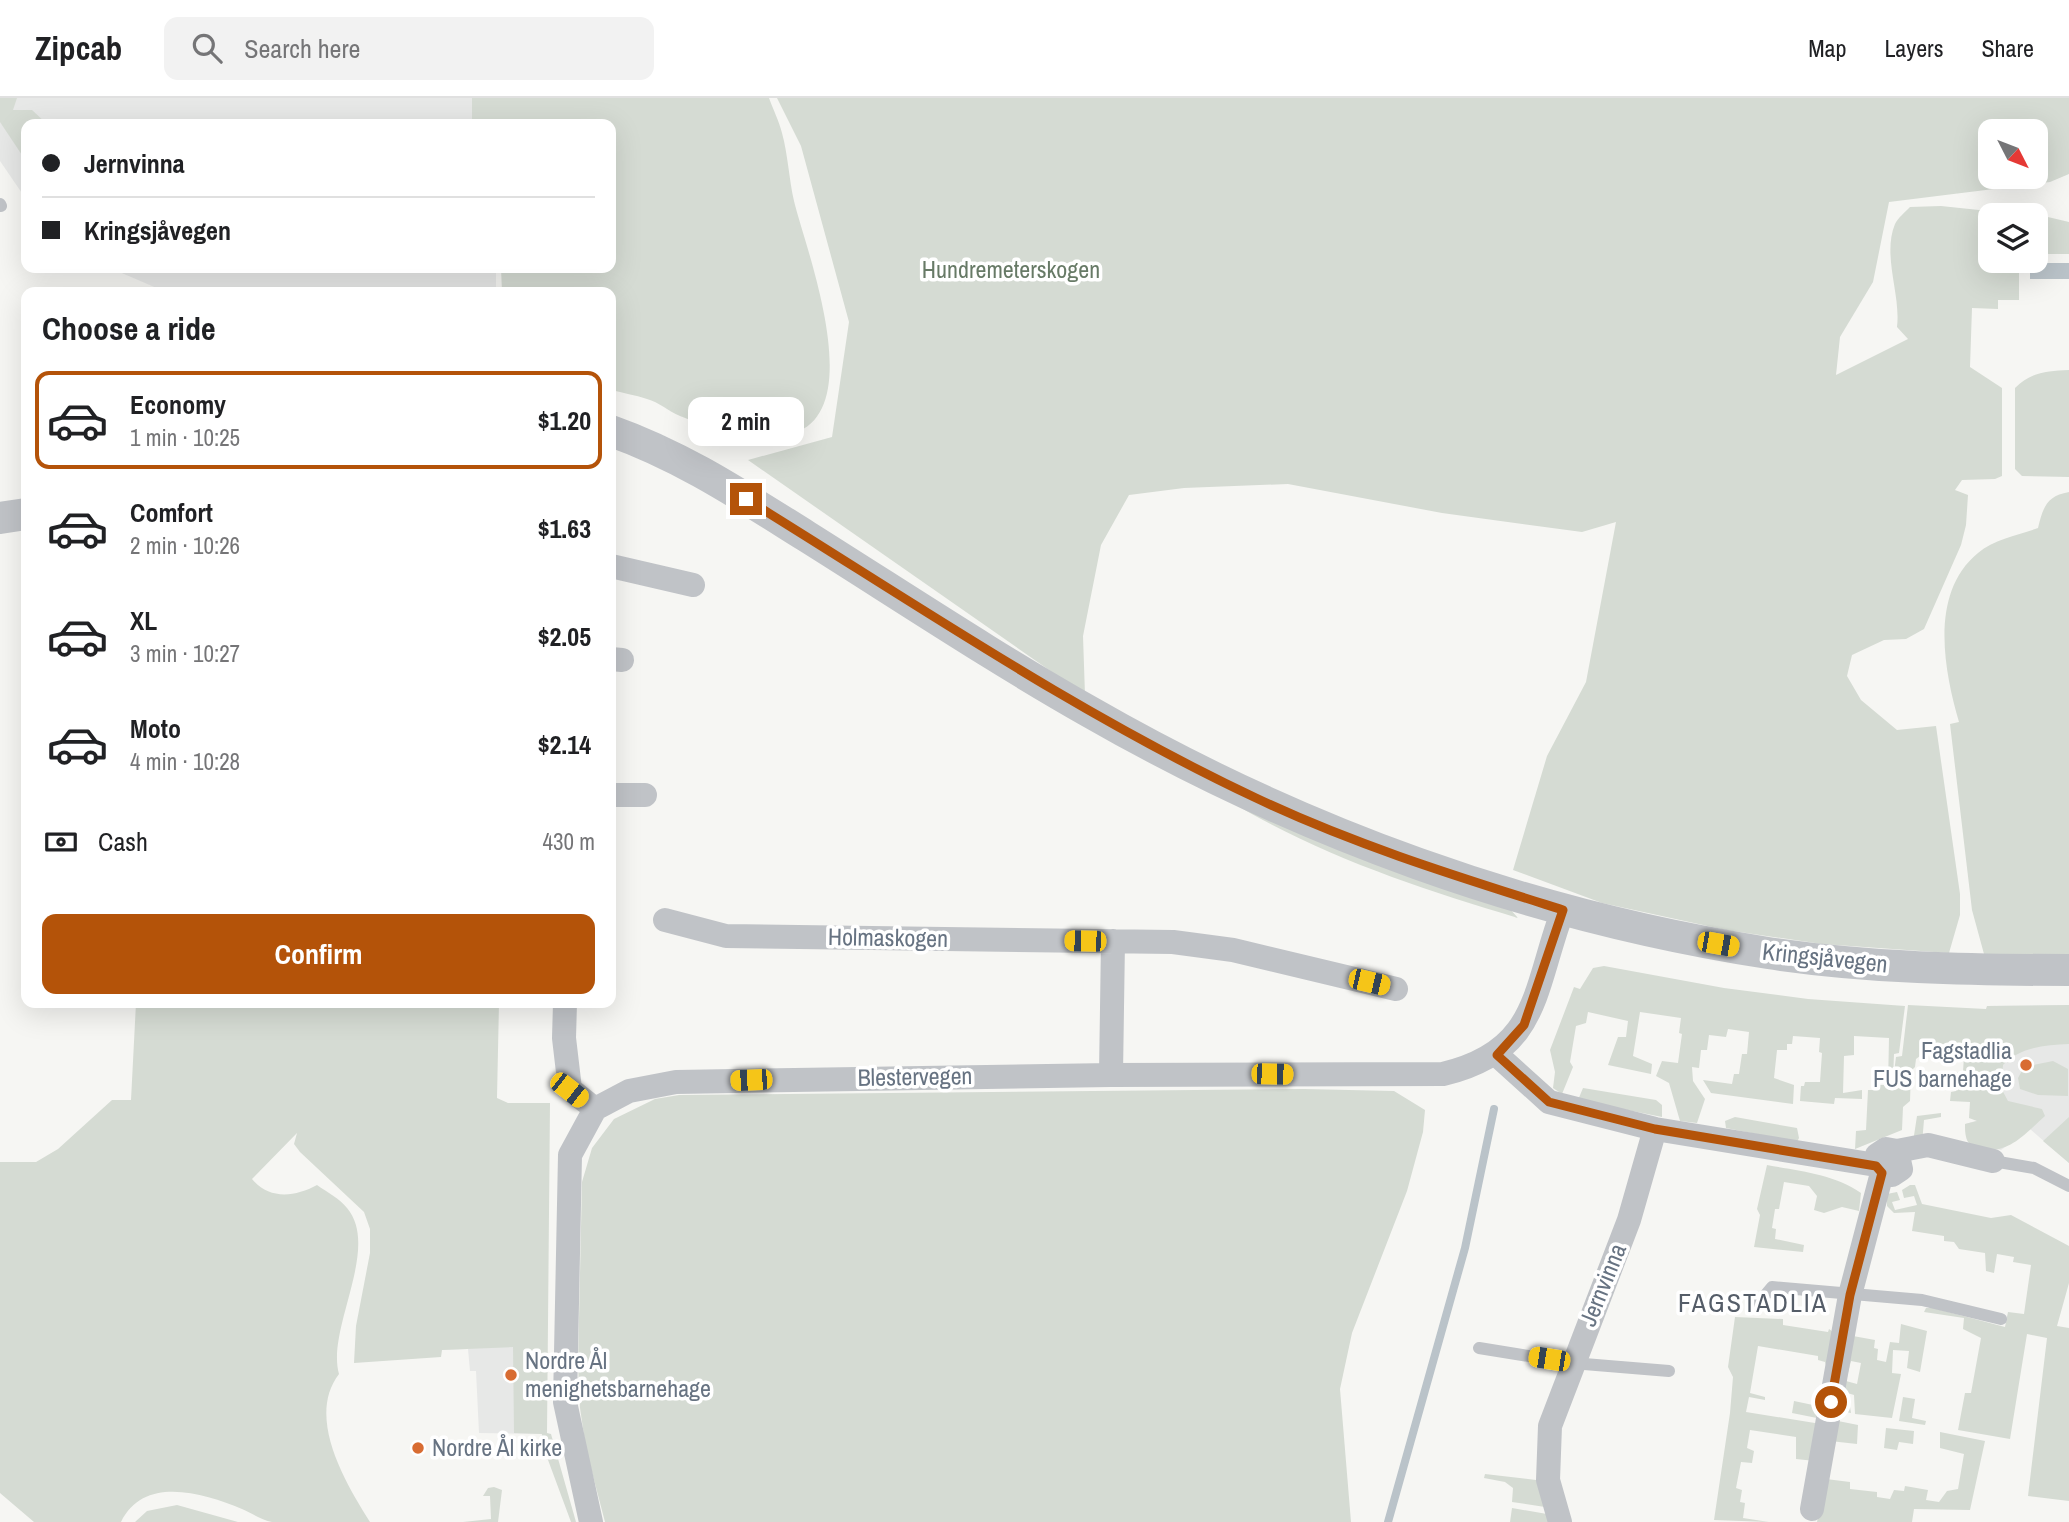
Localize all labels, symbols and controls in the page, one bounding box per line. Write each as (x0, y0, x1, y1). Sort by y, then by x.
search box (164, 17, 654, 80)
text: Zipcab (35, 26, 122, 70)
icon: search (188, 29, 226, 67)
text: Search here (244, 31, 360, 66)
text: Map (1808, 32, 1846, 64)
text: Layers (1884, 32, 1943, 64)
text: Share (1981, 32, 2034, 64)
north arrow (1978, 119, 2048, 189)
map controls (1978, 119, 2048, 273)
text: Jernvinna (84, 146, 185, 181)
button: layers (1978, 203, 2048, 273)
text: Kringsjåvegen (84, 213, 231, 248)
park label: Hundremeterskogen (922, 253, 1100, 285)
text: Choose a ride (42, 307, 216, 350)
text: Economy (130, 387, 226, 422)
icon: car (46, 389, 109, 452)
callout: 2 min (688, 398, 804, 446)
text: $1.20 (538, 403, 591, 438)
text: 2 min (721, 406, 771, 437)
text: 1 min · 10:25 (130, 422, 240, 453)
route end (730, 483, 762, 515)
text: Comfort (130, 495, 213, 530)
icon: car (46, 497, 109, 560)
text: $1.63 (538, 511, 591, 546)
text: 2 min · 10:26 (130, 530, 240, 561)
text: XL (130, 603, 157, 638)
icon: car (46, 605, 109, 668)
text: $2.05 (538, 619, 591, 654)
text: 3 min · 10:27 (130, 638, 240, 669)
text: Moto (130, 711, 181, 746)
icon: car (46, 713, 109, 776)
text: $2.14 (538, 727, 591, 762)
text: 4 min · 10:28 (130, 746, 240, 777)
icon: cash (42, 823, 80, 861)
text: Cash (98, 824, 148, 859)
text: 430 m (543, 826, 595, 857)
button: Confirm (42, 914, 595, 994)
street label: Holmaskogen (828, 920, 948, 954)
car (1064, 930, 1107, 952)
car (1696, 930, 1741, 958)
street label: Kringsjåvegen (1761, 935, 1889, 979)
car (1347, 967, 1392, 997)
place label: Fagstadlia FUS barnehage (1873, 1034, 2012, 1094)
marker: Fagstadlia FUS barnehage (2018, 1057, 2034, 1073)
street label: Blestervegen (857, 1059, 973, 1093)
car (1251, 1063, 1294, 1085)
car (546, 1069, 593, 1111)
car (730, 1069, 773, 1091)
street label: Jernvinna (1571, 1239, 1633, 1331)
district label: FAGSTADLIA (1678, 1285, 1828, 1320)
place label: Nordre Ål menighetsbarnehage (525, 1344, 711, 1404)
car (1527, 1345, 1572, 1373)
marker: Nordre Ål menighetsbarnehage (503, 1367, 519, 1383)
route start (1815, 1386, 1847, 1418)
place label: Nordre Ål kirke (432, 1431, 562, 1463)
marker: Nordre Ål kirke (410, 1440, 426, 1456)

